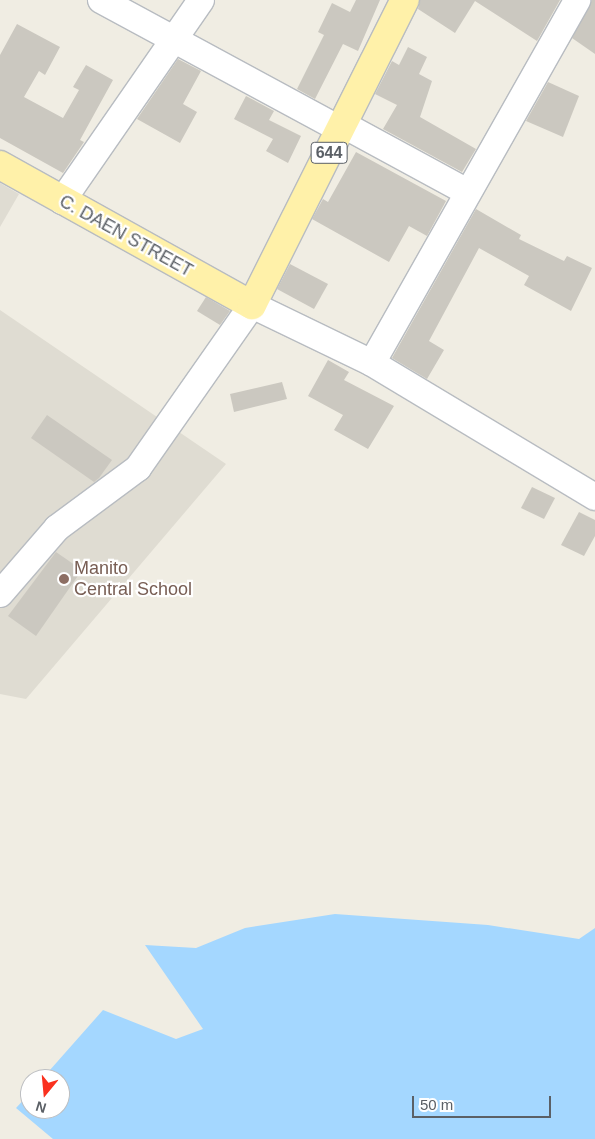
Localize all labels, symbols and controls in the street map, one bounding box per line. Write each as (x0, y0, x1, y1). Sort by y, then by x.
road number: 644 (310, 140, 348, 167)
street label: C. DAEN STREET (56, 190, 196, 282)
place label: Manito Central School (74, 558, 192, 600)
marker: Manito Central School (58, 573, 70, 585)
north arrow (20, 1069, 70, 1119)
scale bar (415, 1086, 554, 1118)
text: 50 m (420, 1096, 453, 1113)
text: N (34, 1098, 48, 1117)

